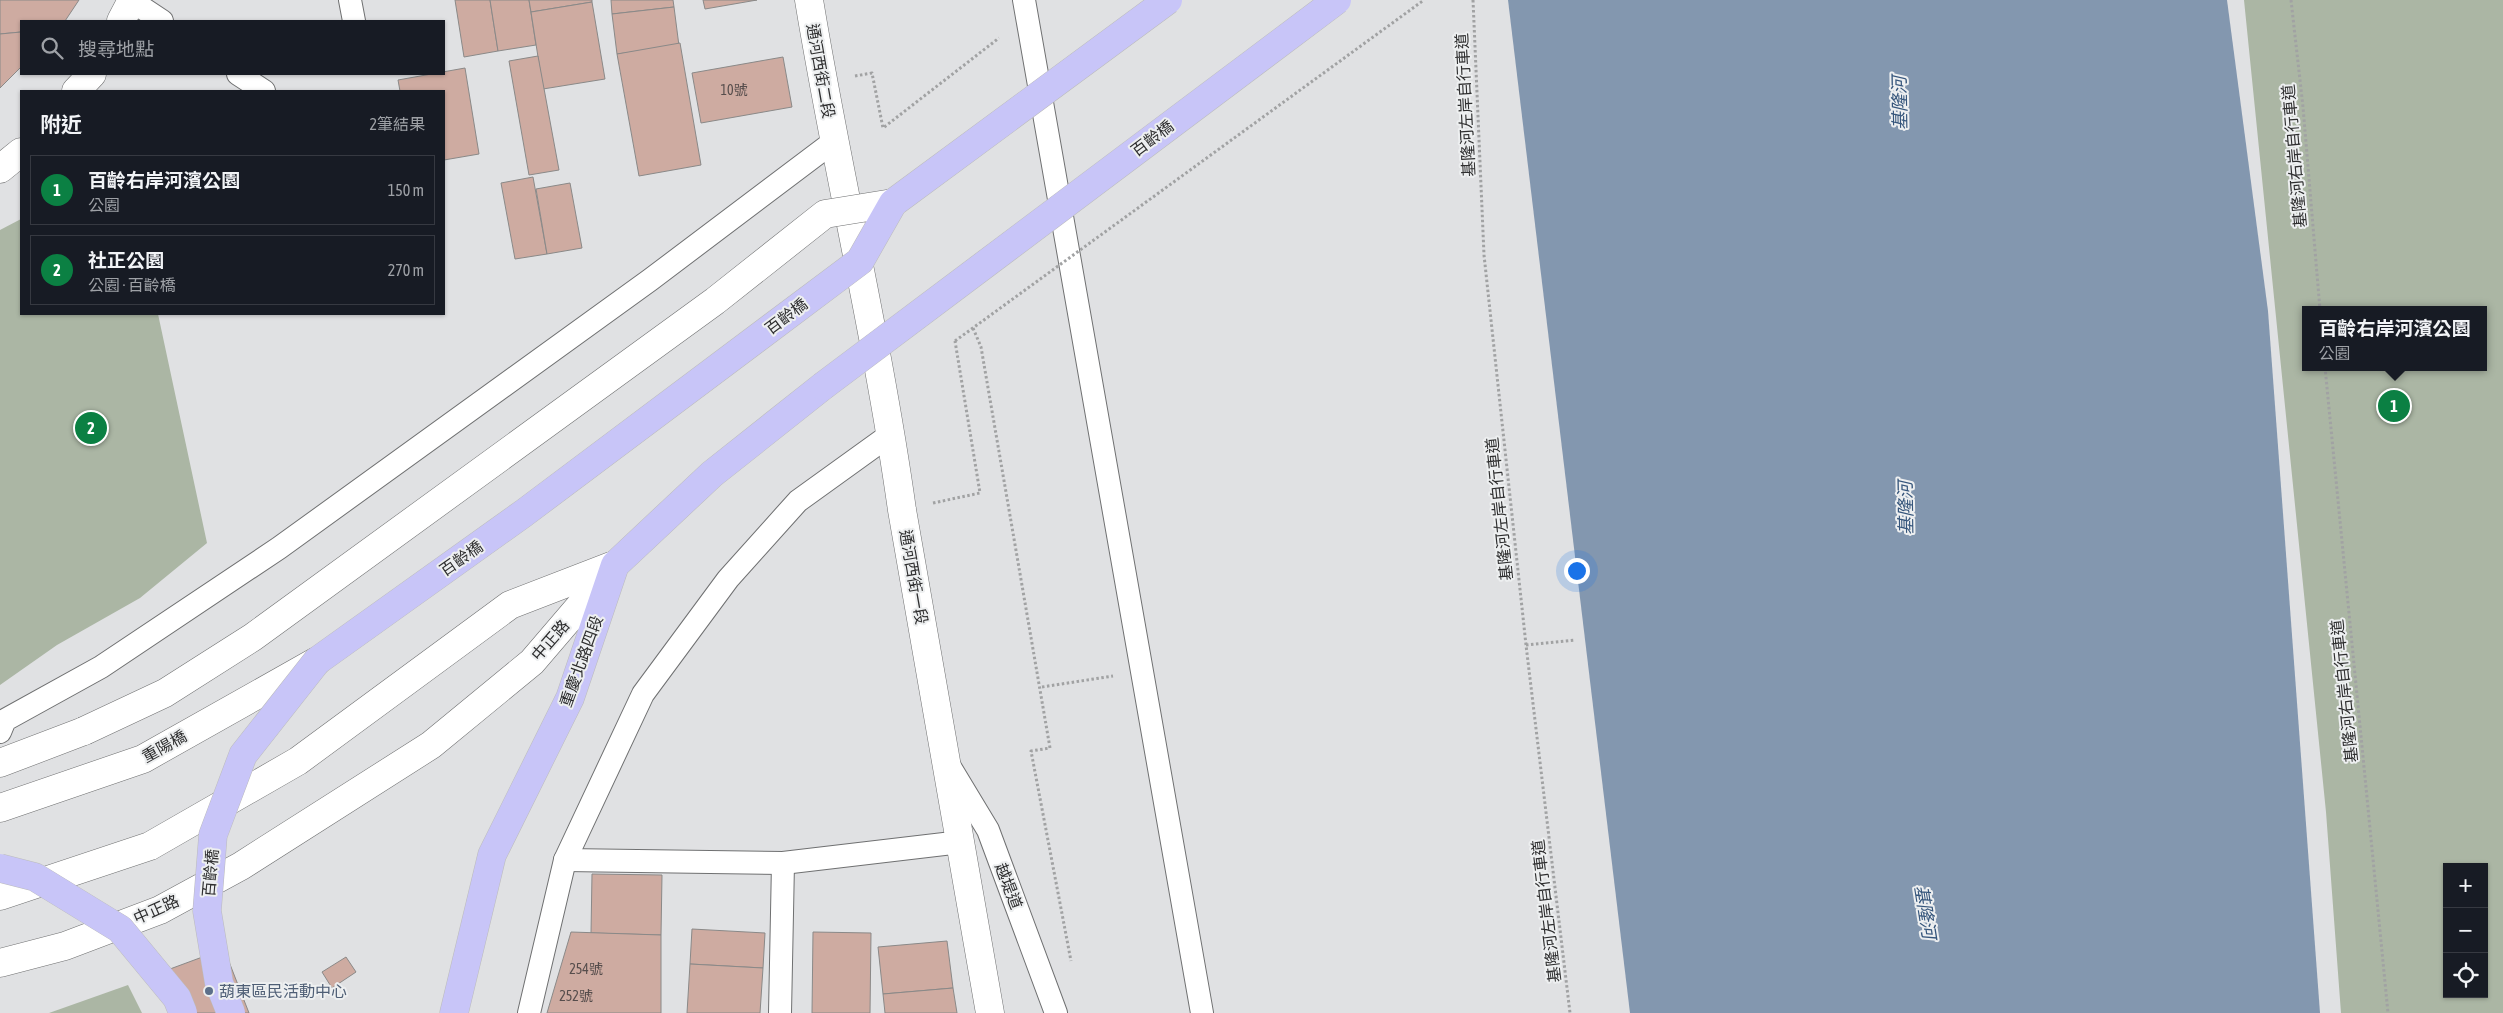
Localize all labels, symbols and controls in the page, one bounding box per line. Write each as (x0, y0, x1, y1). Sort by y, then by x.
search box (20, 20, 445, 75)
street label: 通河西街二段 (804, 22, 838, 120)
street label: 基隆河左岸自行車道 (1452, 33, 1478, 177)
icon: search (38, 34, 66, 62)
text: 搜尋地點 (78, 38, 154, 60)
water label: 基隆河 (1888, 73, 1910, 130)
house number: 10號 (720, 82, 748, 98)
street label: 基隆河右岸自行車道 (2279, 83, 2309, 229)
text: 附近 (40, 112, 82, 136)
text: 2筆結果 (369, 115, 425, 133)
street label: 百齡橋 (1127, 116, 1177, 160)
text: 百齡右岸河濱公園 (88, 169, 240, 191)
text: 1 (53, 181, 61, 199)
text: 150 m (388, 181, 424, 199)
text: 公園 (88, 196, 120, 214)
text: 社正公園 (88, 249, 164, 271)
text: 2 (53, 261, 61, 279)
text: 270 m (388, 261, 424, 279)
text: 公園 · 百齡橋 (88, 276, 176, 294)
street label: 百齡橋 (761, 294, 811, 338)
popup (2302, 306, 2487, 371)
text: 百齡右岸河濱公園 (2318, 317, 2471, 339)
text: 公園 (2318, 344, 2351, 362)
pin: 1 (2378, 387, 2410, 425)
pin: 2 (75, 409, 107, 447)
street label: 基隆河左岸自行車道 (1483, 436, 1515, 582)
water label: 基隆河 (1894, 478, 1916, 535)
street label: 通河西街一段 (897, 528, 931, 626)
street label: 百齡橋 (436, 537, 486, 579)
your location (1564, 558, 1590, 584)
street label: 重慶北路四段 (556, 613, 606, 709)
street label: 中正路 (527, 616, 573, 664)
street label: 基隆河右岸自行車道 (2328, 618, 2360, 764)
street label: 重陽橋 (139, 726, 189, 766)
street label: 基隆河左岸自行車道 (1528, 838, 1564, 984)
street label: 百齡橋 (199, 848, 221, 898)
street label: 越堤道 (992, 860, 1026, 912)
map controls (2443, 863, 2488, 998)
button: + (2443, 863, 2488, 908)
water label: 基隆河 (1911, 884, 1941, 943)
street label: 中正路 (130, 891, 182, 927)
button: − (2443, 908, 2488, 953)
button: locate (2443, 953, 2488, 998)
house number: 254號 (569, 961, 603, 977)
place label: 葫東區民活動中心 (219, 982, 347, 1000)
marker: 葫東區民活動中心 (203, 985, 215, 997)
house number: 252號 (559, 988, 593, 1004)

